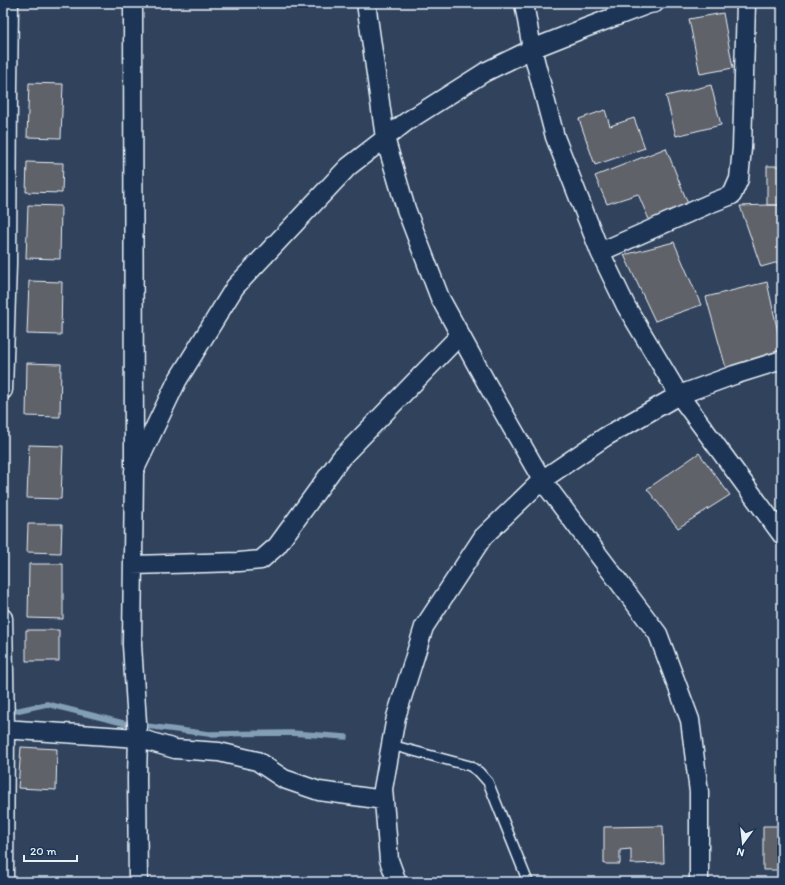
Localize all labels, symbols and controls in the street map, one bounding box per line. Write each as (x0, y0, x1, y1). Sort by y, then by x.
north arrow (723, 823, 763, 863)
scale bar (24, 837, 77, 863)
text: 20 m (30, 844, 57, 858)
text: N (735, 845, 746, 859)

